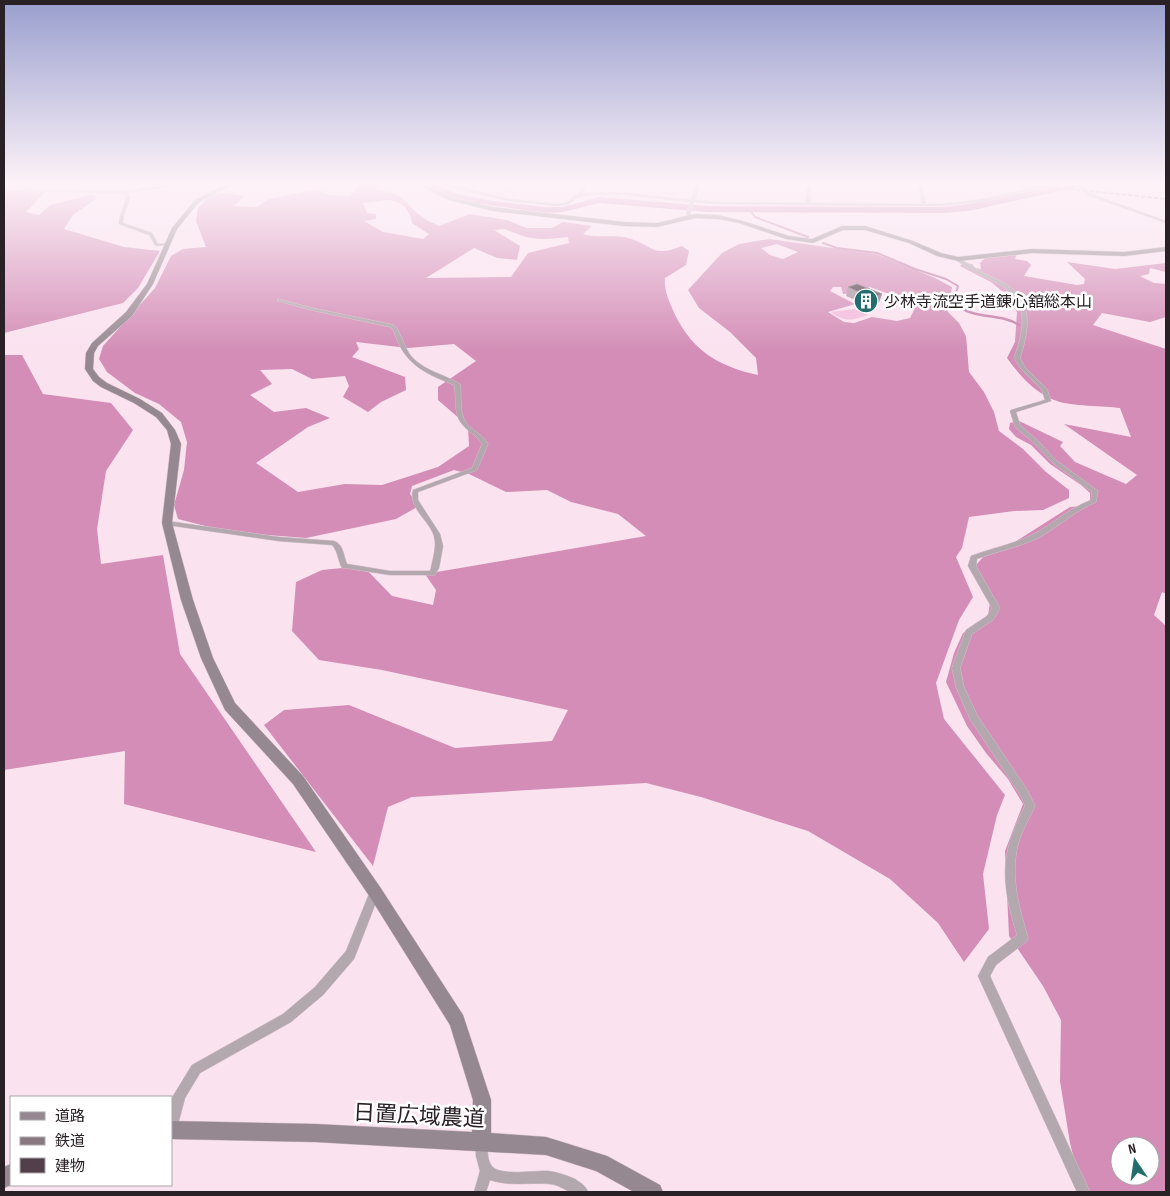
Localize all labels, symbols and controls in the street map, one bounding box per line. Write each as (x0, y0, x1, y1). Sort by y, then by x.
building icon: 少林寺流空手道錬心舘総本山 (853, 288, 879, 314)
place label: 少林寺流空手道錬心舘総本山 (884, 293, 1092, 312)
legend (10, 1096, 172, 1186)
street label: 日置広域農道 (352, 1100, 486, 1133)
text: 道路 (55, 1107, 85, 1126)
text: 鉄道 (55, 1132, 85, 1151)
north arrow (1110, 1136, 1160, 1186)
text: N (1127, 1140, 1138, 1158)
text: 建物 (55, 1157, 85, 1176)

